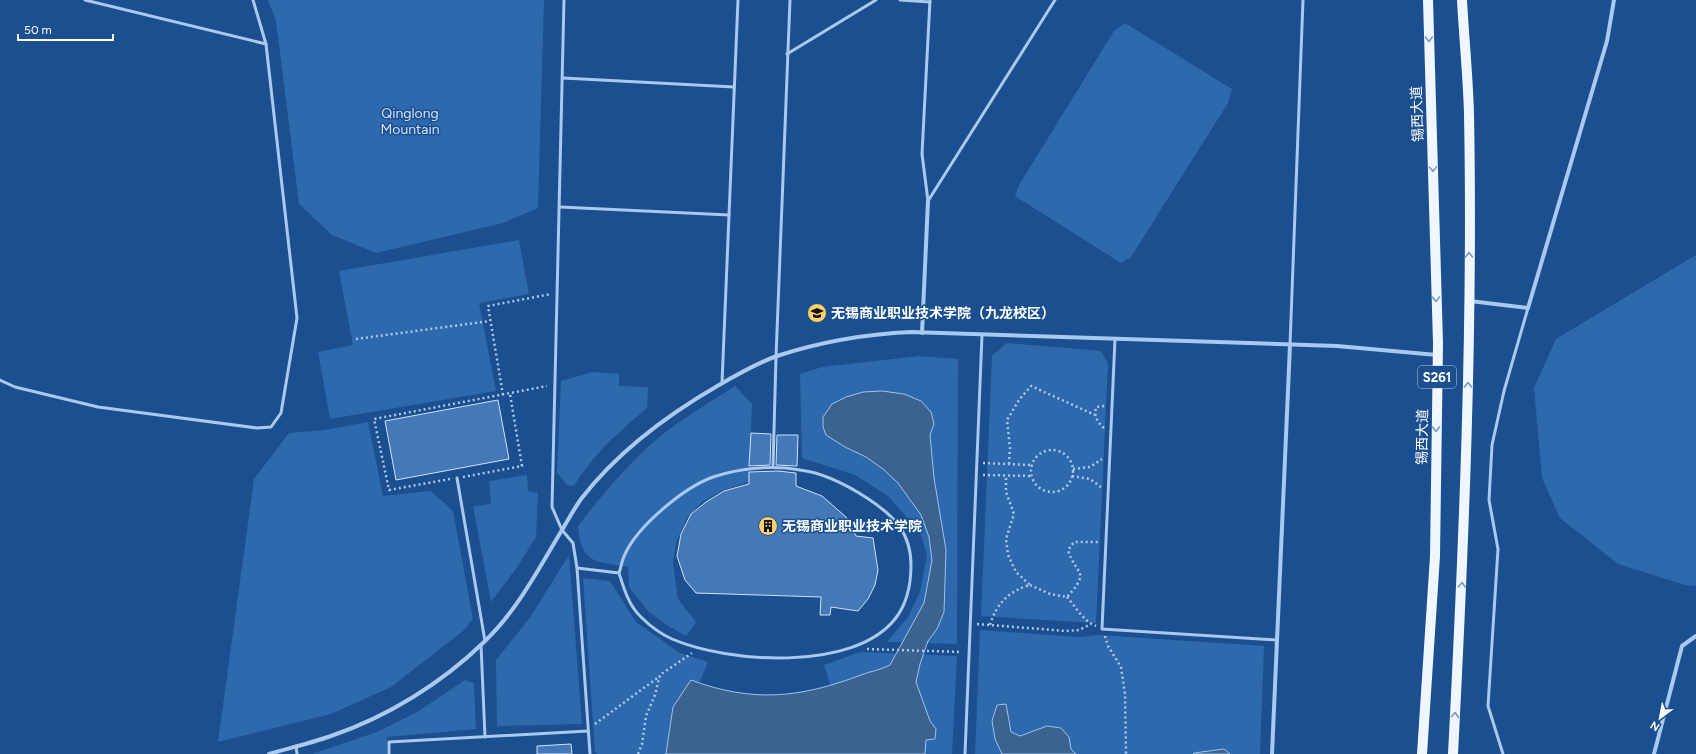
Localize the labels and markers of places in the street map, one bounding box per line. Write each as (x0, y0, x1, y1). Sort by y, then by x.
school or university icon: 无锡商业职业技术学院（九龙校区） (806, 302, 828, 324)
place label: 无锡商业职业技术学院（九龙校区） (831, 305, 1055, 322)
building icon: 无锡商业职业技术学院 (757, 515, 779, 537)
place label: 无锡商业职业技术学院 (782, 518, 922, 535)

